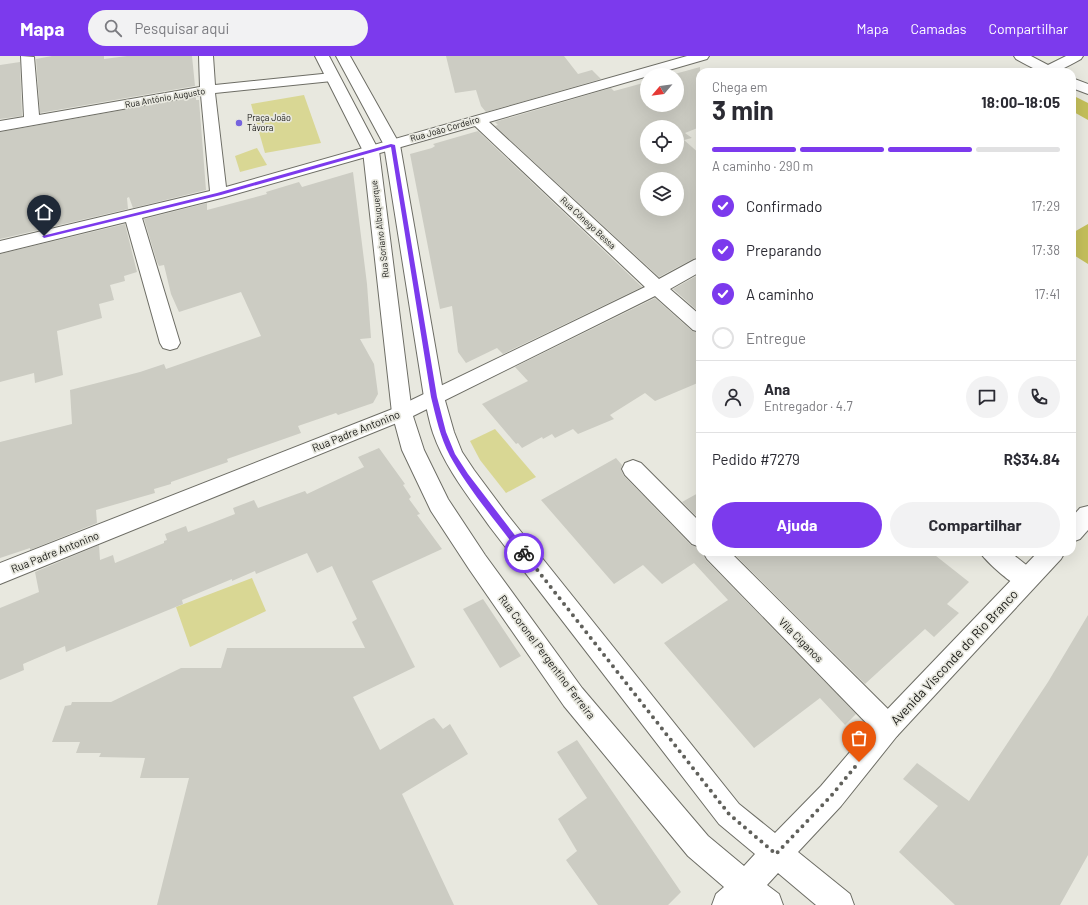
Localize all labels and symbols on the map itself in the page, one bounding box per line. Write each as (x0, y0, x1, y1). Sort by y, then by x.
north arrow (640, 68, 684, 112)
street label: Rua Antônio Augusto (124, 85, 206, 110)
place label: Praça João Távora (247, 112, 291, 133)
street label: Rua João Cordeiro (409, 113, 481, 144)
marker: Praça João Távora (234, 118, 244, 128)
street label: Rua Soriano Albuquerque (368, 179, 391, 278)
street label: Rua Cônego Bessa (558, 194, 618, 251)
pin (27, 195, 61, 236)
street label: Rua Padre Antonino (310, 407, 402, 454)
street label: Rua Padre Antonino (9, 528, 101, 575)
courier (504, 533, 544, 573)
street label: Avenida Visconde do Rio Branco (887, 586, 1021, 728)
street label: Rua Coronel Pergentino Ferreira (496, 592, 598, 721)
street label: Vila Ciganos (776, 615, 826, 665)
pin (842, 721, 876, 762)

